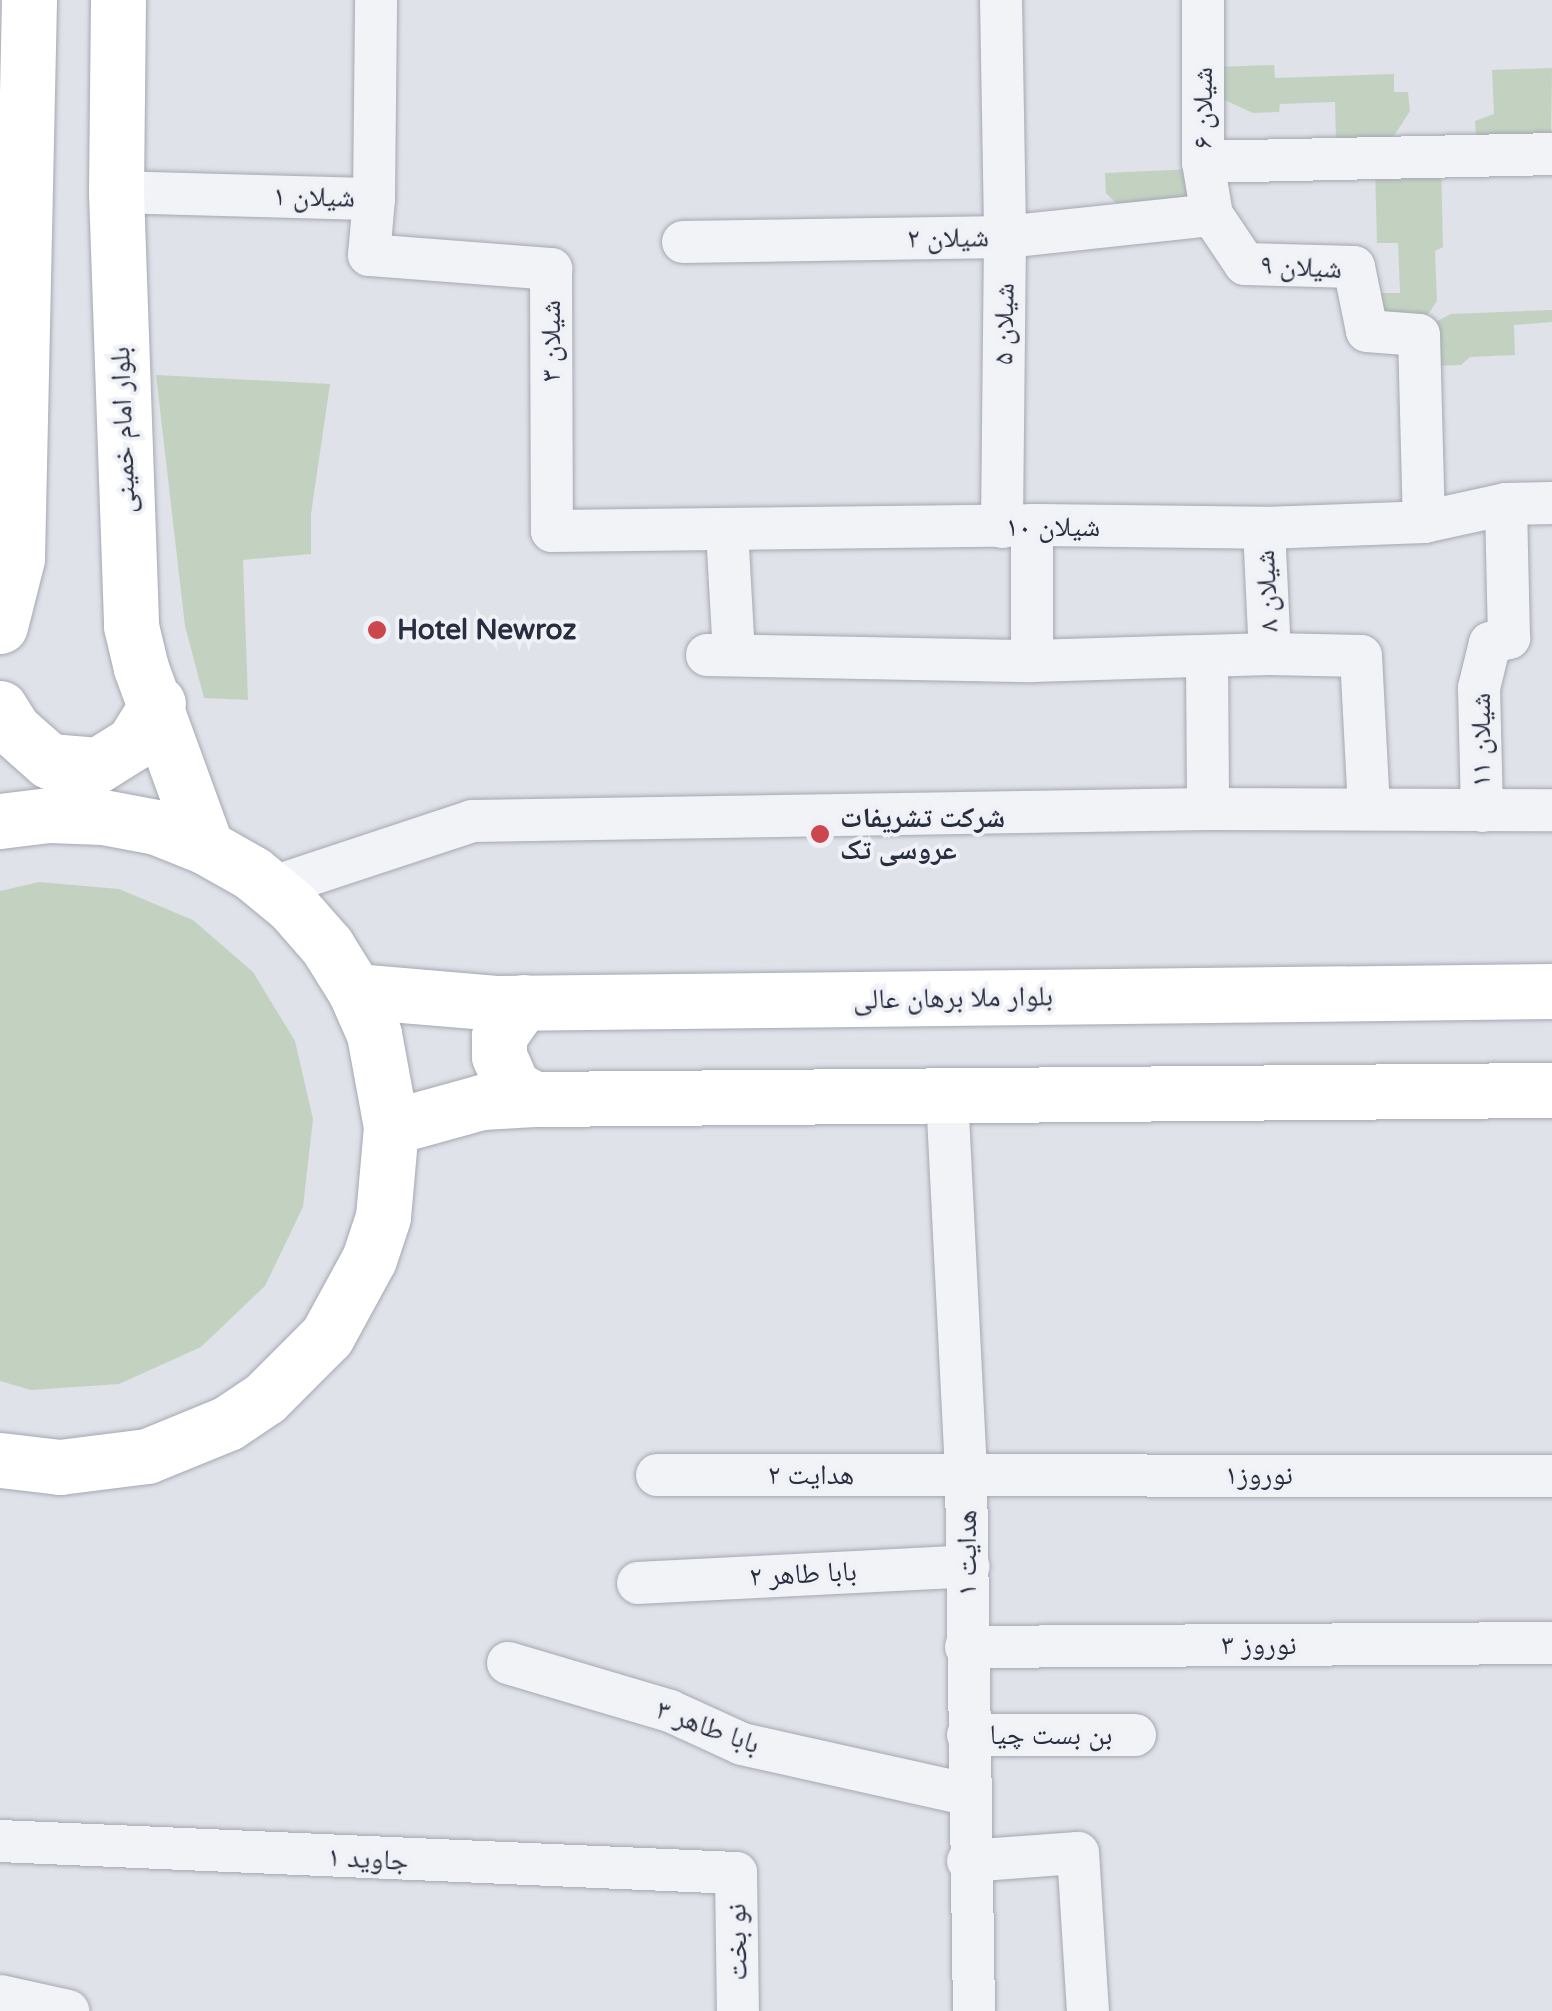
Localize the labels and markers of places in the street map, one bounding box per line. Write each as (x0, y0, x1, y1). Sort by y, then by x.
place label: Hotel Newroz (397, 613, 577, 647)
marker: Hotel Newroz (366, 619, 388, 641)
place label: شرکت تشریفات عروسی تک (840, 801, 1005, 867)
marker: شرکت تشریفات عروسی تک (809, 823, 831, 845)

